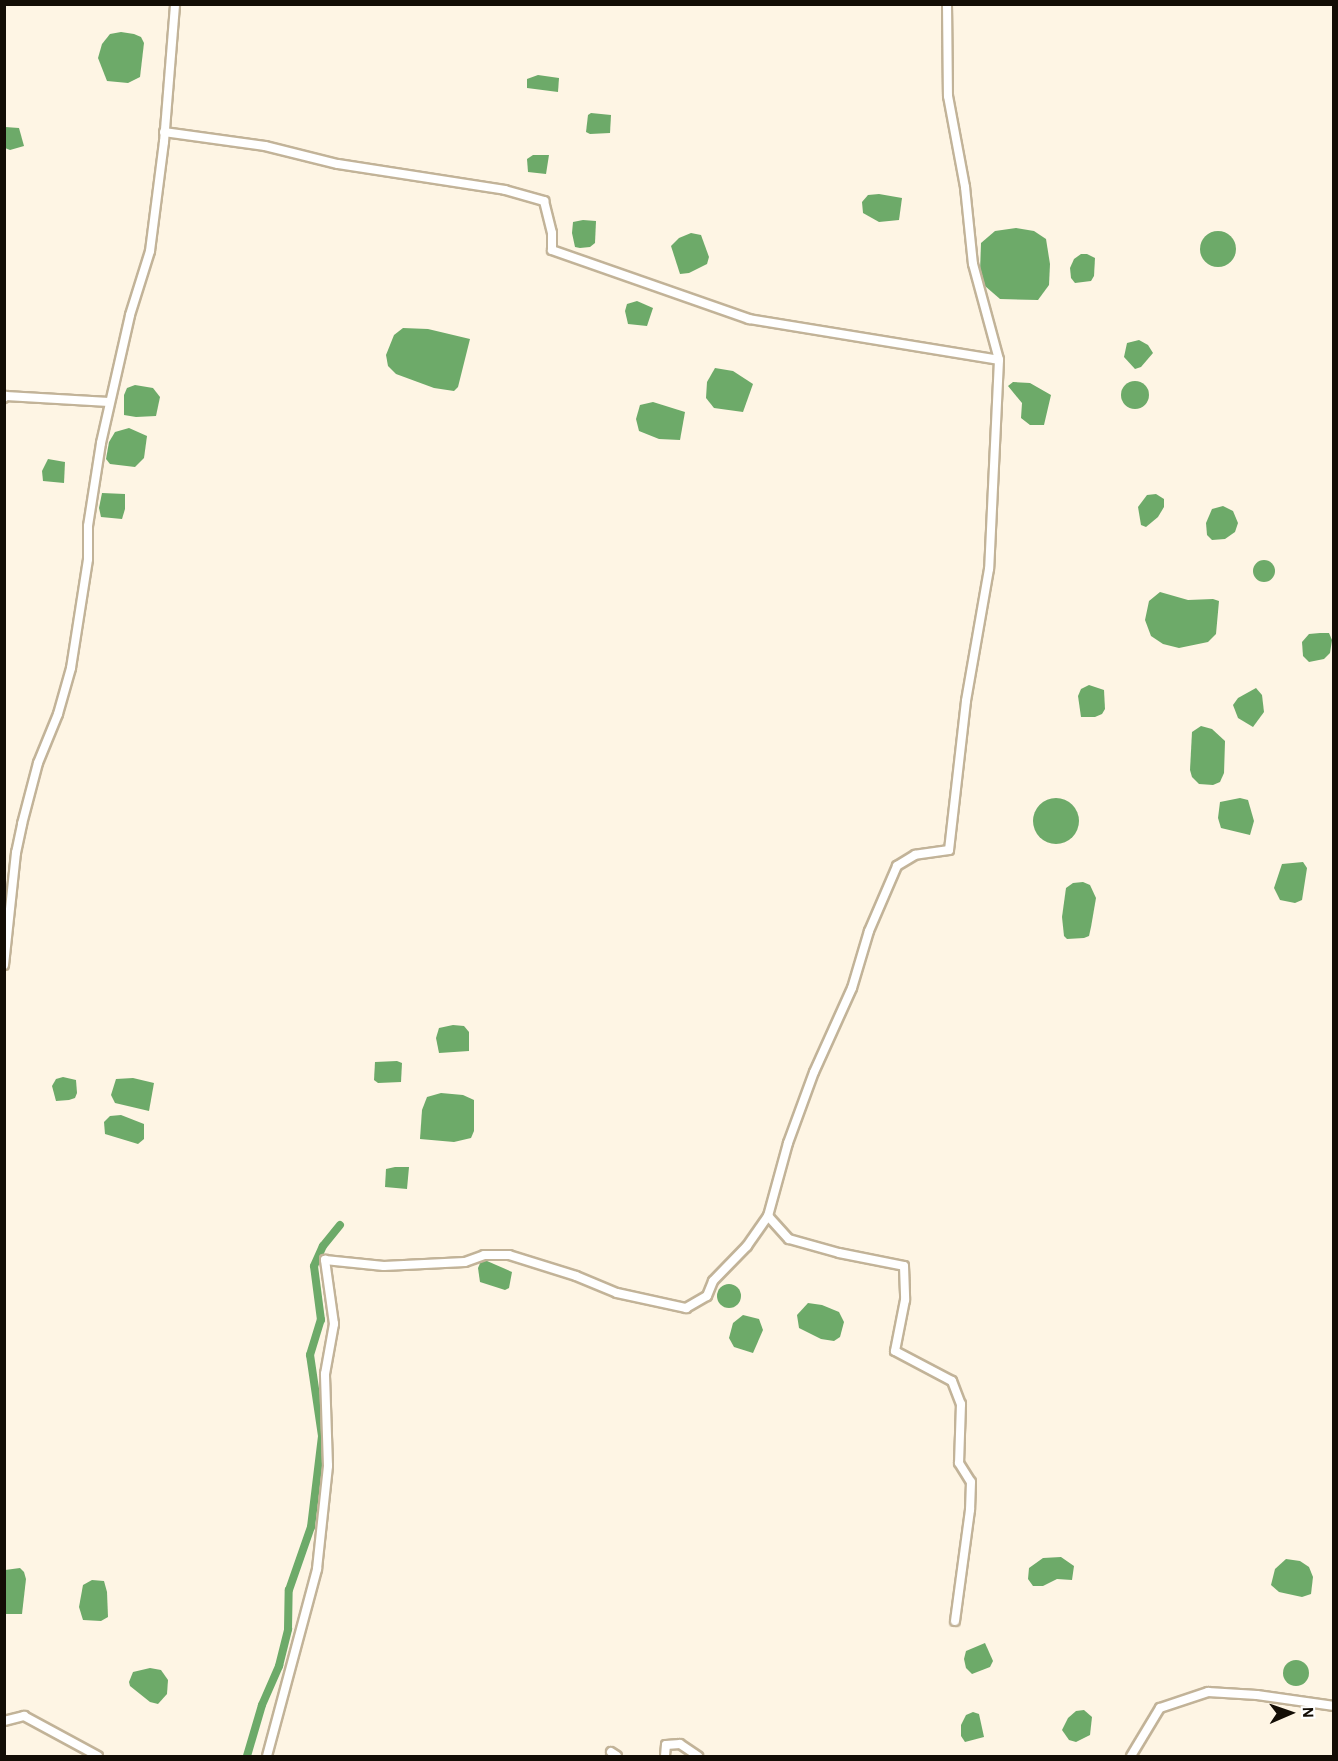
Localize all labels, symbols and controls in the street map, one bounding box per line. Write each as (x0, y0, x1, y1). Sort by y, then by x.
north arrow (1260, 1683, 1320, 1743)
text: N (1300, 1707, 1316, 1718)

